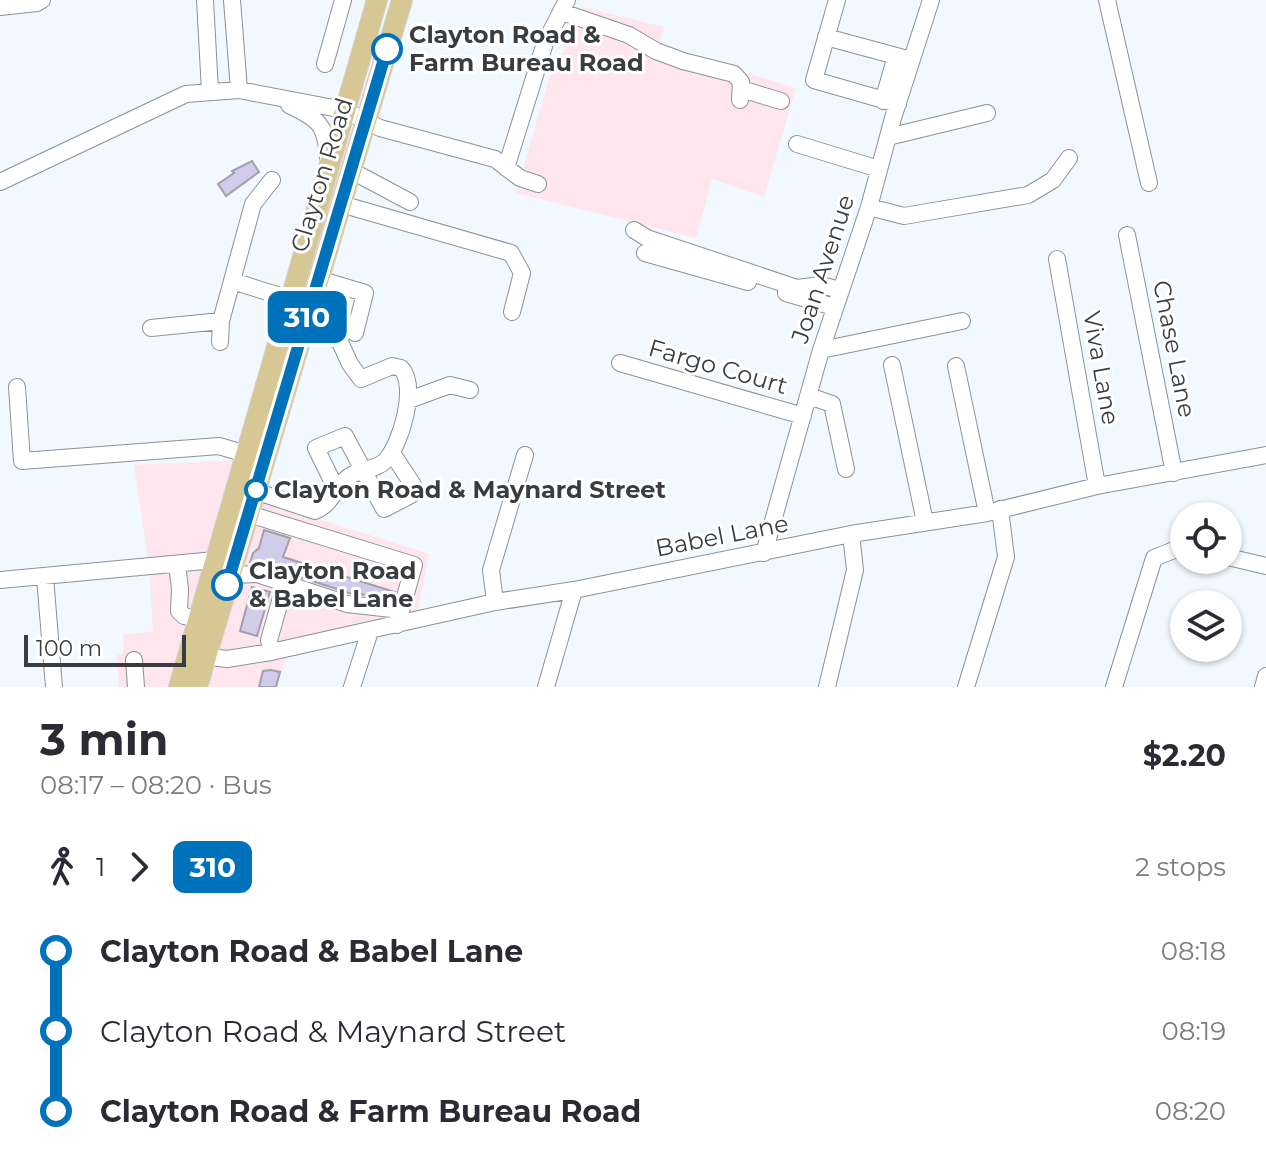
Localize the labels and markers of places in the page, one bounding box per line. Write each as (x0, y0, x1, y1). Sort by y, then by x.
place label: Clayton Road & Farm Bureau Road (409, 20, 644, 77)
marker: Clayton Road & Farm Bureau Road (372, 34, 402, 64)
place label: Clayton Road & Maynard Street (274, 475, 666, 504)
marker: Clayton Road & Maynard Street (245, 479, 267, 501)
place label: Clayton Road & Babel Lane (249, 556, 416, 613)
marker: Clayton Road & Babel Lane (212, 570, 242, 600)

